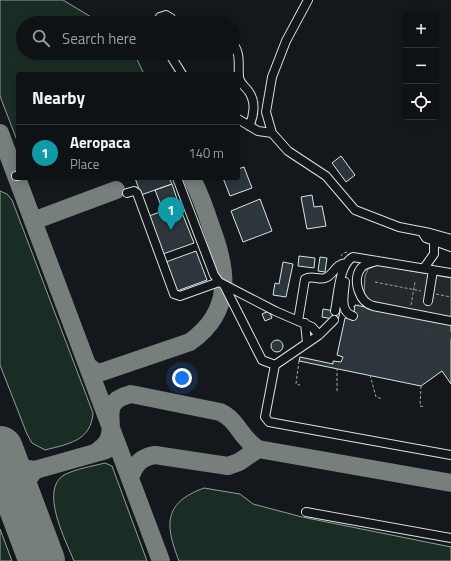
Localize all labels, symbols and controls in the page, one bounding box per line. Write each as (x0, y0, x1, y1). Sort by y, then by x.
map controls (403, 12, 439, 120)
button: + (403, 12, 439, 48)
search box (16, 16, 240, 60)
icon: search (30, 27, 52, 49)
text: Search here (62, 27, 136, 50)
button: − (403, 48, 439, 84)
button: locate (403, 84, 439, 120)
text: Nearby (32, 85, 85, 111)
text: Aeropaca (70, 131, 130, 154)
text: 1 (41, 143, 49, 163)
text: 140 m (188, 143, 224, 163)
text: Place (70, 154, 99, 174)
pin: 1 (158, 197, 184, 230)
your location (172, 368, 192, 388)

